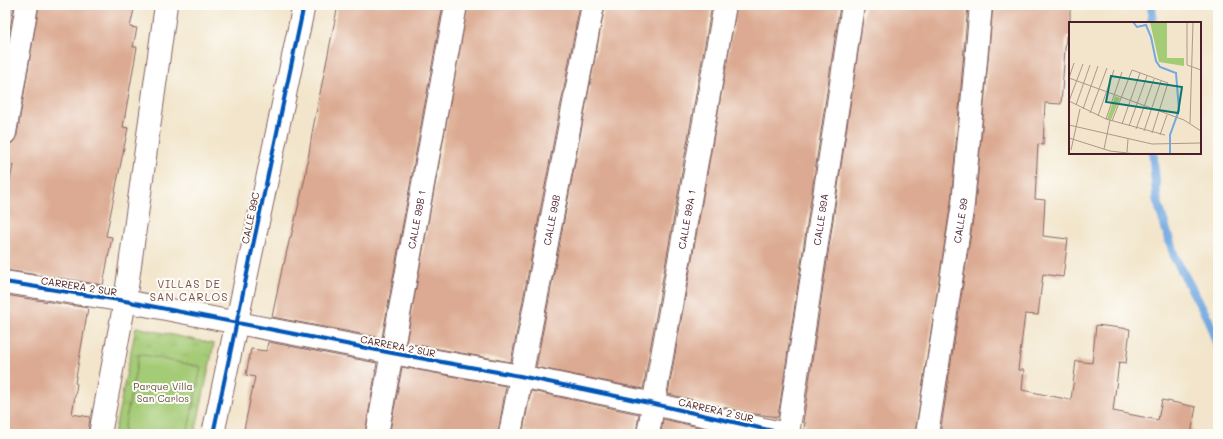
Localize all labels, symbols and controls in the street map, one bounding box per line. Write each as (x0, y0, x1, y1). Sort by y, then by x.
inset map (1069, 22, 1201, 154)
street label: CALLE 99B 1 (404, 189, 429, 250)
street label: CALLE 99A 1 (674, 189, 699, 250)
street label: CALLE 99C (238, 191, 262, 245)
street label: CALLE 99A (810, 192, 831, 246)
street label: CALLE 99B (540, 193, 563, 247)
street label: CALLE 99 (950, 197, 971, 244)
street label: CARRERA 2 SUR (40, 273, 118, 299)
district label: VILLAS DE SAN CARLOS (150, 276, 228, 304)
street label: CARRERA 2 SUR (359, 332, 437, 360)
park label: Parque Villa San Carlos (133, 379, 193, 405)
street label: CARRERA 2 SUR (677, 395, 755, 425)

